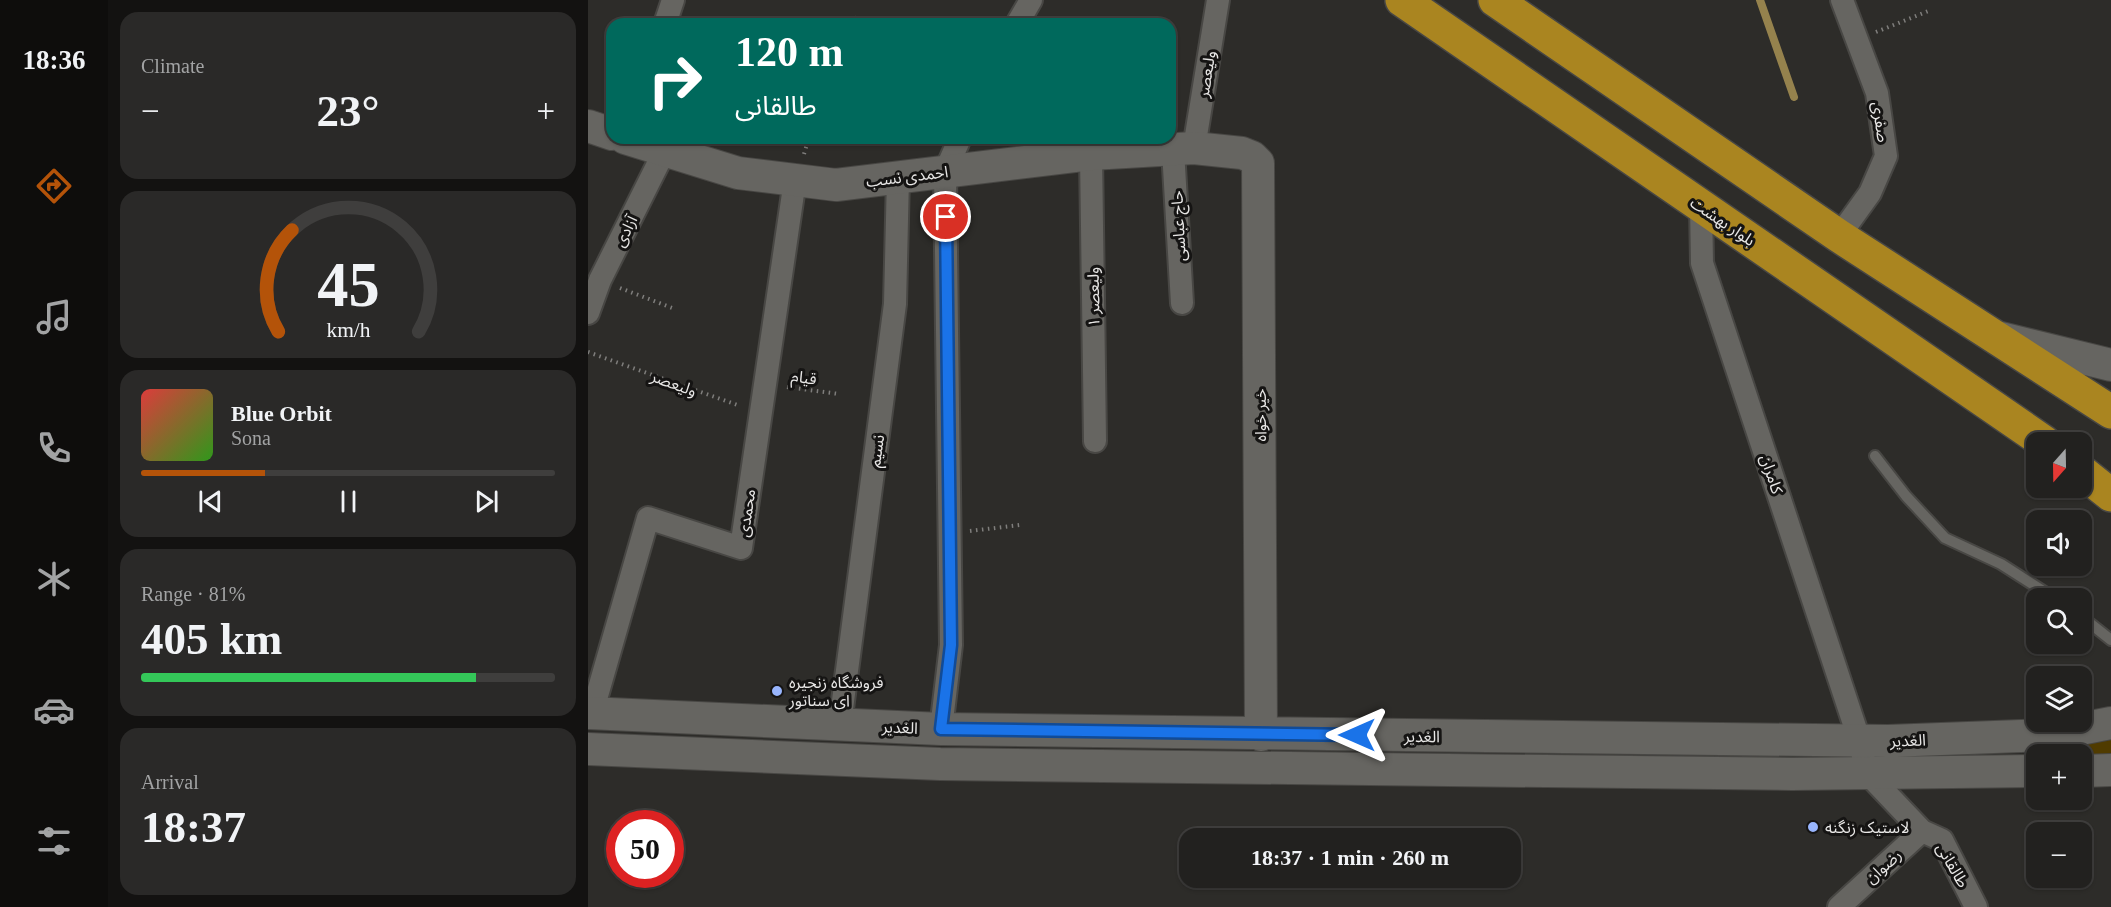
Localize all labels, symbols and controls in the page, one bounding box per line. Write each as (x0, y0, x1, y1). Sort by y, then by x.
text: 120 m (735, 29, 844, 75)
icon: right (636, 42, 714, 120)
text: 18:36 (23, 45, 86, 75)
street label: ولیعصر (1194, 49, 1220, 100)
text: Climate (141, 55, 204, 77)
text: 23° (317, 86, 380, 136)
text: طالقانی (735, 91, 817, 121)
text: − (141, 93, 160, 129)
text: + (536, 93, 555, 129)
street label: صفری (1868, 101, 1892, 144)
street label: احمدی نسب (865, 163, 949, 191)
icon: directions (33, 165, 75, 207)
street label: حاج عباسی (1168, 190, 1193, 262)
pin (920, 191, 971, 242)
street label: بلوار بهشت (1687, 194, 1758, 250)
icon: arrive (929, 200, 962, 233)
street label: آزادی (610, 212, 642, 250)
text: 45 (317, 250, 379, 319)
street label: ولیعصر ۱ (1084, 267, 1104, 327)
icon: music (33, 296, 75, 338)
text: km/h (326, 318, 370, 342)
street label: ولیعصر (647, 367, 699, 400)
street label: قیام (790, 367, 818, 392)
street label: خیر خواه (1252, 389, 1270, 442)
text: Blue Orbit (231, 401, 332, 426)
icon: phone (33, 427, 75, 469)
text: Sona (231, 427, 271, 449)
north arrow (2026, 432, 2092, 498)
map controls (2026, 432, 2092, 888)
street label: نسیم (866, 434, 891, 469)
street label: کامران (1756, 452, 1786, 497)
icon: previous (194, 485, 227, 518)
icon: pause (332, 485, 365, 518)
icon: next (470, 485, 503, 518)
street label: محمدی (735, 488, 759, 538)
button: sound (2026, 510, 2092, 576)
icon: climate (33, 558, 75, 600)
text: Range · 81% (141, 583, 245, 605)
button: search (2026, 588, 2092, 654)
text: 405 km (141, 614, 282, 664)
button: layers (2026, 666, 2092, 732)
place label: فروشگاه زنجیره ای سناتور (788, 674, 883, 710)
marker: فروشگاه زنجیره ای سناتور (770, 684, 784, 698)
icon: car (33, 689, 75, 731)
position arrow (1325, 703, 1389, 767)
street label: الغدیر (881, 718, 918, 738)
street label: الغدیر (1403, 728, 1440, 746)
street label: الغدیر (1889, 731, 1926, 751)
button: + (2026, 744, 2092, 810)
text: Arrival (141, 771, 199, 793)
text: 18:37 (141, 802, 246, 852)
speed limit sign: 50 (606, 810, 684, 888)
place label: لاستیک زنگنه (1825, 819, 1909, 837)
icon: filters (33, 820, 75, 862)
marker: لاستیک زنگنه (1806, 820, 1820, 834)
button: − (2026, 822, 2092, 888)
street label: طالقانی (1932, 840, 1972, 891)
text: 18:37 · 1 min · 260 m (1251, 845, 1449, 870)
street label: رضوان (1862, 846, 1905, 888)

